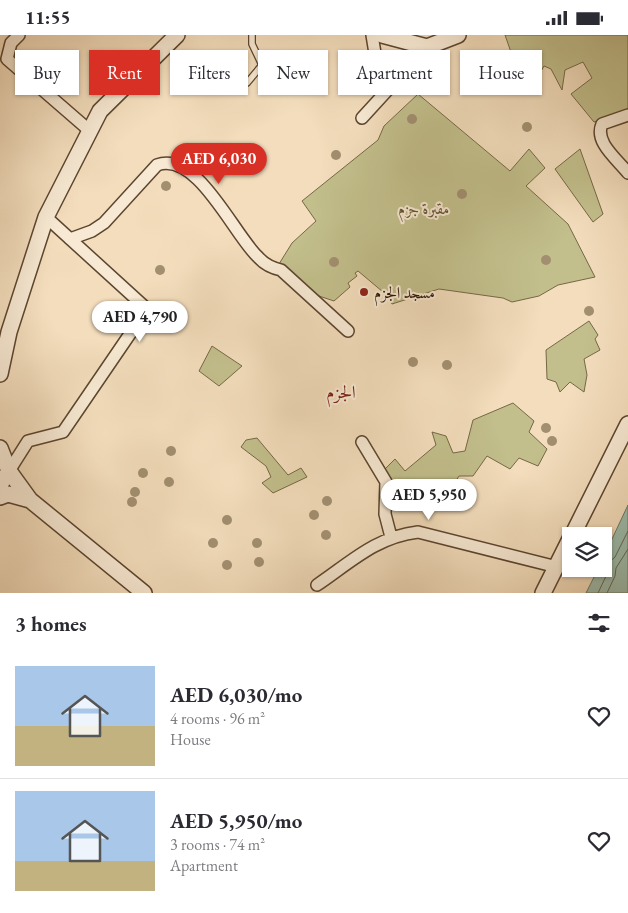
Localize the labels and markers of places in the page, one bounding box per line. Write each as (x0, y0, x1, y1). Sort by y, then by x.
pin: AED 6,030 (162, 143, 276, 185)
place label: مسجد الجزم (374, 282, 435, 307)
marker: مسجد الجزم (358, 286, 370, 298)
pin: AED 4,790 (83, 301, 197, 343)
pin: AED 5,950 (372, 479, 486, 521)

